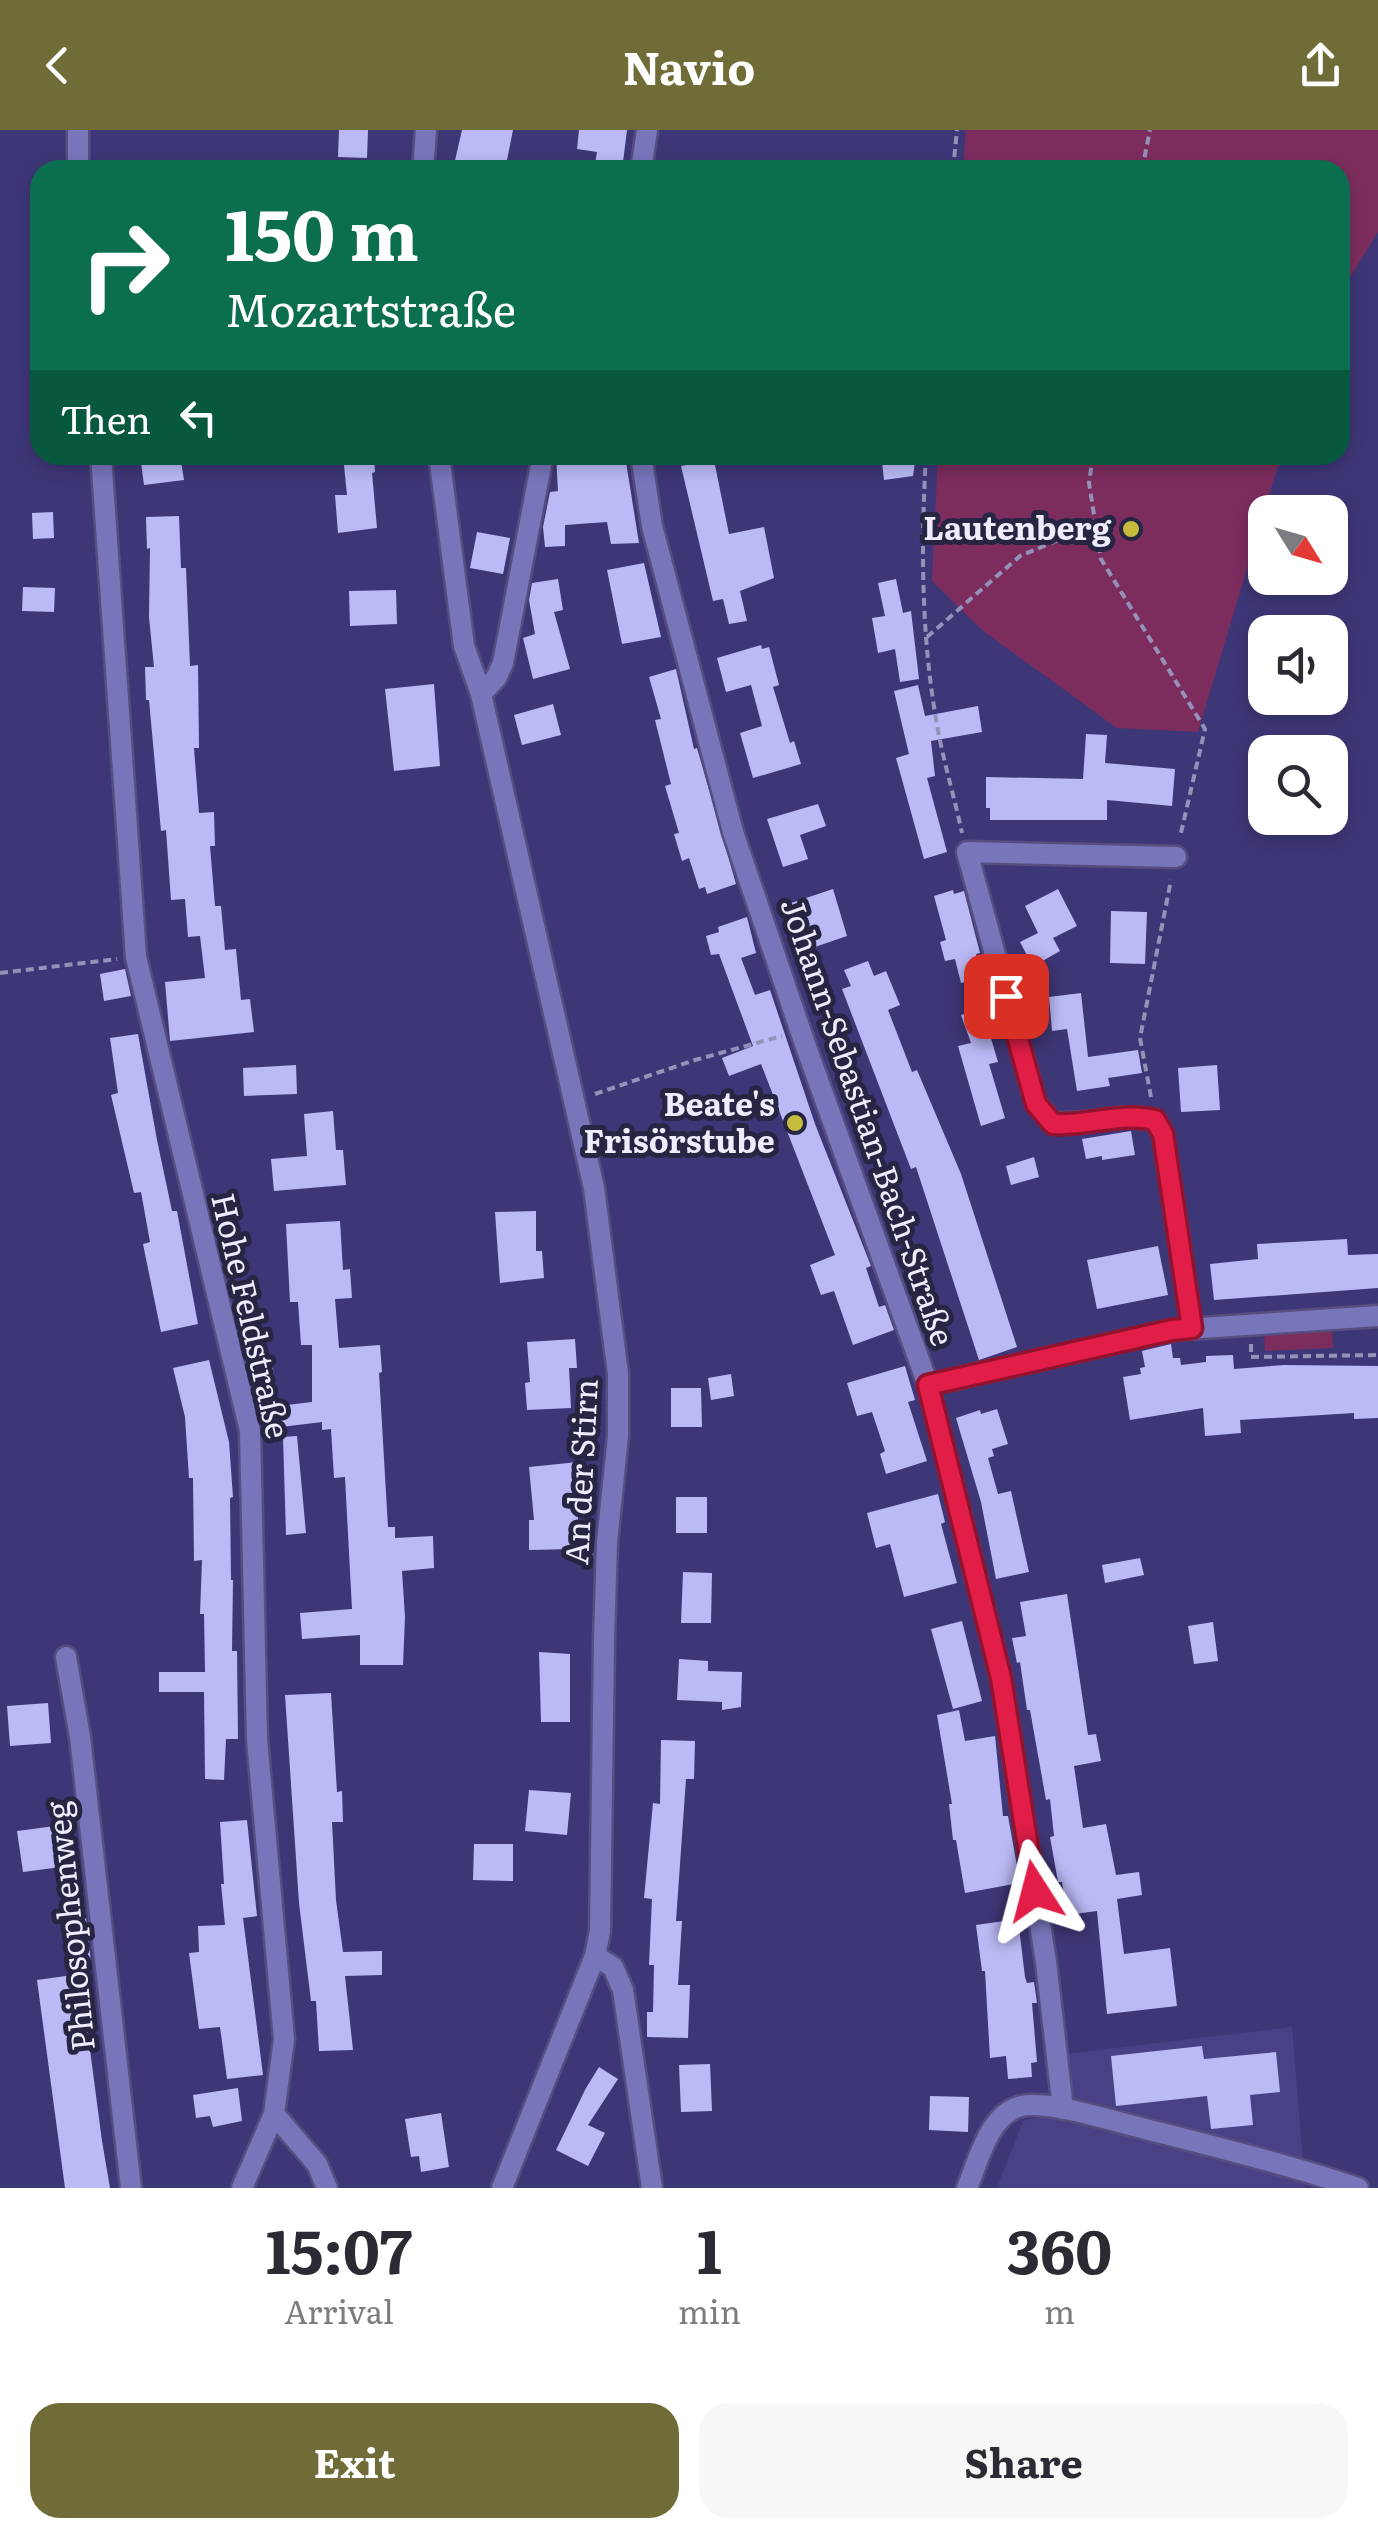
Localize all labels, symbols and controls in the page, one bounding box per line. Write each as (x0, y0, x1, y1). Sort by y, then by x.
text: Navio (623, 32, 755, 99)
icon: back (30, 38, 85, 93)
icon: share (1293, 38, 1348, 93)
text: 150 m (225, 179, 419, 283)
icon: right (60, 200, 190, 330)
text: Mozartstraße (225, 274, 516, 341)
text: Then (60, 389, 151, 446)
icon: left (171, 390, 226, 445)
north arrow (1248, 495, 1348, 595)
map controls (1248, 495, 1348, 835)
place label: Lautenberg (923, 502, 1112, 550)
marker: Lautenberg (1120, 518, 1142, 540)
button: sound (1248, 615, 1348, 715)
button: search (1248, 735, 1348, 835)
street label: Johann-Sebastian-Bach-Straße (770, 891, 969, 1351)
pin (964, 954, 1049, 1039)
icon: arrive (979, 969, 1034, 1024)
place label: Beate's Frisörstube (584, 1078, 775, 1163)
marker: Beate's Frisörstube (784, 1112, 806, 1134)
street label: Hohe Feldstraße (201, 1188, 304, 1443)
street label: An der Stirn (550, 1378, 608, 1566)
street label: Philosophenweg (31, 1799, 105, 2054)
position arrow (983, 1839, 1087, 1943)
text: 15:07 (266, 2203, 412, 2292)
text: 1 (697, 2203, 722, 2292)
text: 360 (1007, 2203, 1112, 2292)
text: Arrival (284, 2286, 394, 2334)
text: min (678, 2286, 741, 2334)
text: m (1044, 2286, 1075, 2334)
button: Exit (30, 2403, 679, 2518)
button: Share (699, 2403, 1348, 2518)

